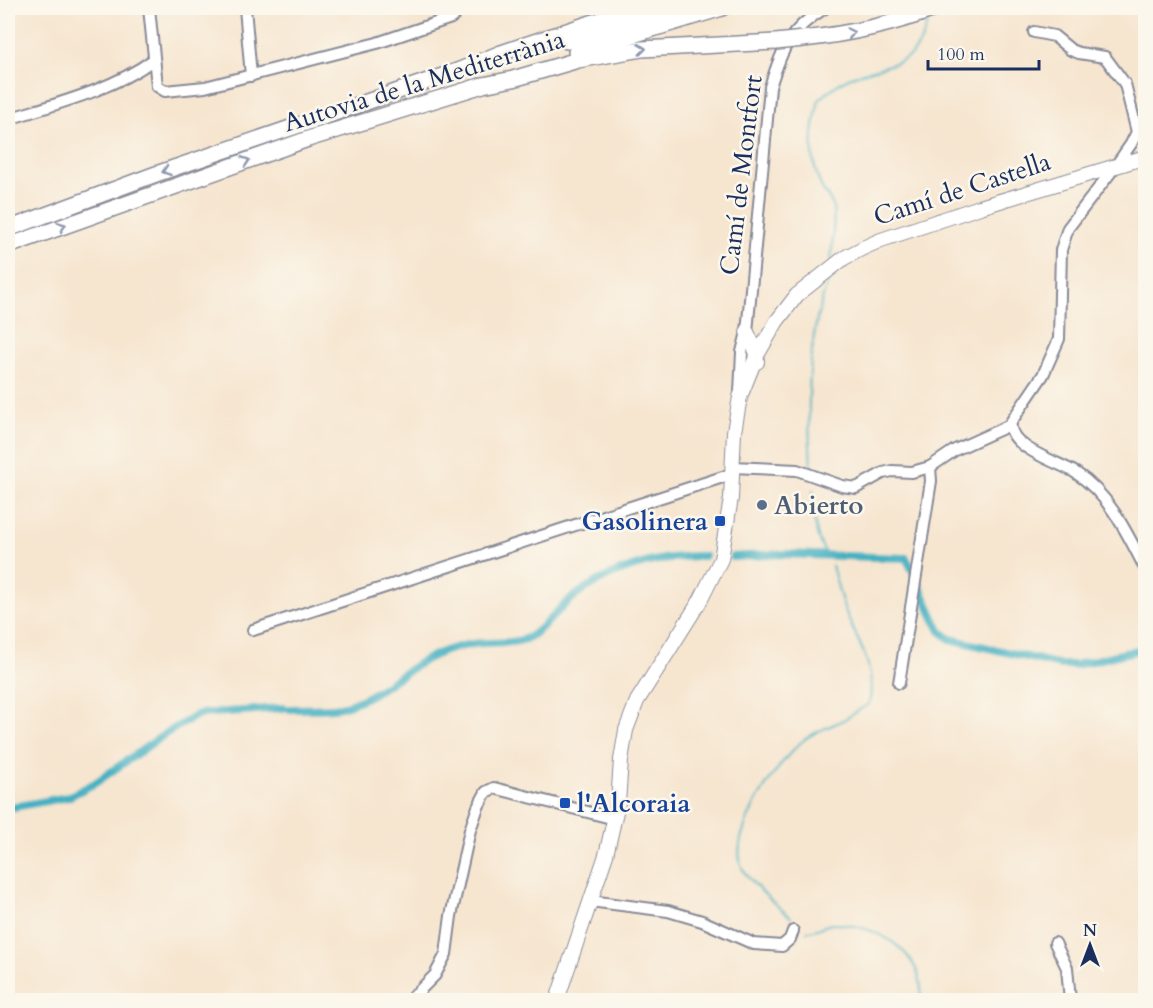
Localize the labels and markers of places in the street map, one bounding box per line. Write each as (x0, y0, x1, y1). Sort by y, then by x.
place label: Abierto (774, 488, 863, 523)
marker: Abierto (755, 498, 769, 512)
place label: Gasolinera (581, 504, 708, 539)
marker: Gasolinera (713, 514, 727, 528)
place label: l'Alcoraia (577, 786, 691, 821)
marker: l'Alcoraia (558, 796, 572, 810)

